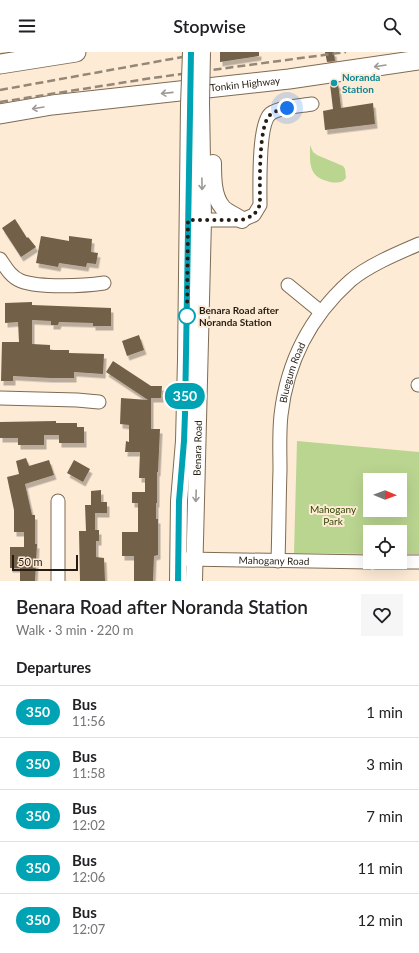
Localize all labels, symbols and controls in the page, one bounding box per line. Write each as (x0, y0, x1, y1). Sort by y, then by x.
icon: menu (16, 15, 38, 37)
text: Stopwise (173, 15, 246, 37)
icon: search (381, 15, 403, 37)
one-way arrow (374, 62, 387, 70)
place label: Noranda Station (342, 71, 380, 95)
street label: Tonkin Highway (210, 74, 281, 94)
marker: Noranda Station (329, 78, 339, 88)
one-way arrow (161, 89, 174, 96)
your location (277, 98, 297, 118)
one-way arrow (32, 104, 45, 112)
one-way arrow (198, 177, 206, 190)
place label: Benara Road after Noranda Station (199, 304, 279, 328)
marker: Benara Road after Noranda Station (178, 307, 196, 325)
street label: Bluegum Road (277, 340, 308, 404)
line badge: 350 (162, 383, 208, 409)
text: 350 (173, 387, 197, 404)
street label: Benara Road (191, 420, 204, 476)
north arrow (363, 473, 407, 517)
map controls (363, 473, 407, 569)
one-way arrow (192, 489, 200, 502)
park label: Mahogany Park (310, 503, 357, 527)
button: locate (363, 525, 407, 569)
scale bar (12, 553, 78, 572)
street label: Mahogany Road (239, 554, 309, 567)
text: 50 m (18, 555, 43, 568)
button: heart (361, 594, 403, 636)
text: Benara Road after Noranda Station (16, 595, 308, 618)
text: Walk · 3 min · 220 m (16, 622, 134, 638)
text: Departures (16, 658, 91, 676)
text: Bus (72, 695, 97, 713)
text: 350 (26, 703, 50, 720)
text: 1 min (366, 703, 403, 721)
text: 11:56 (72, 713, 105, 729)
text: Bus (72, 747, 97, 765)
text: 350 (26, 755, 50, 772)
text: 3 min (366, 755, 403, 773)
text: 11:58 (72, 765, 105, 781)
text: Bus (72, 799, 97, 817)
text: 350 (26, 807, 50, 824)
text: 7 min (366, 807, 403, 825)
text: 12:02 (72, 817, 105, 833)
text: Bus (72, 851, 97, 869)
text: 350 (26, 859, 50, 876)
text: 11 min (357, 859, 403, 877)
text: 12:06 (72, 869, 105, 885)
text: Bus (72, 903, 97, 921)
text: 350 (26, 911, 50, 928)
text: 12 min (357, 911, 403, 929)
text: 12:07 (72, 921, 105, 937)

